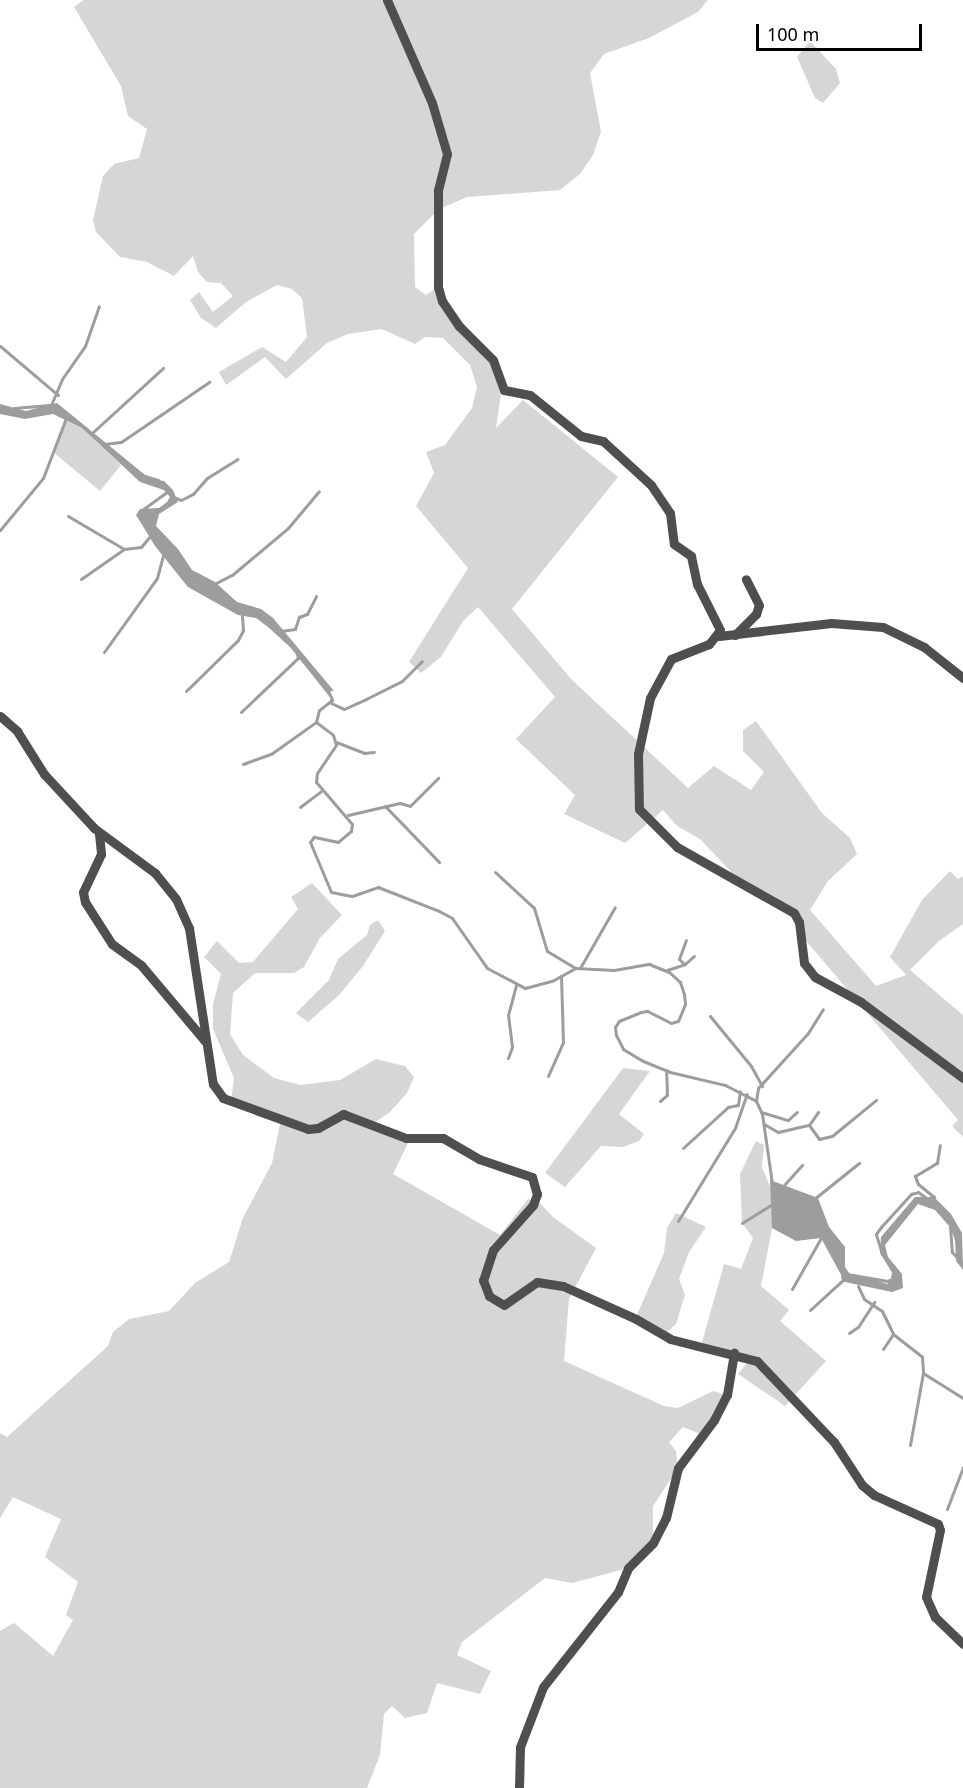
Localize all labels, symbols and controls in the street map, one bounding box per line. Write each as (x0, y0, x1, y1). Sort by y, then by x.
scale bar (759, 12, 926, 50)
text: 100 m (767, 22, 819, 46)

